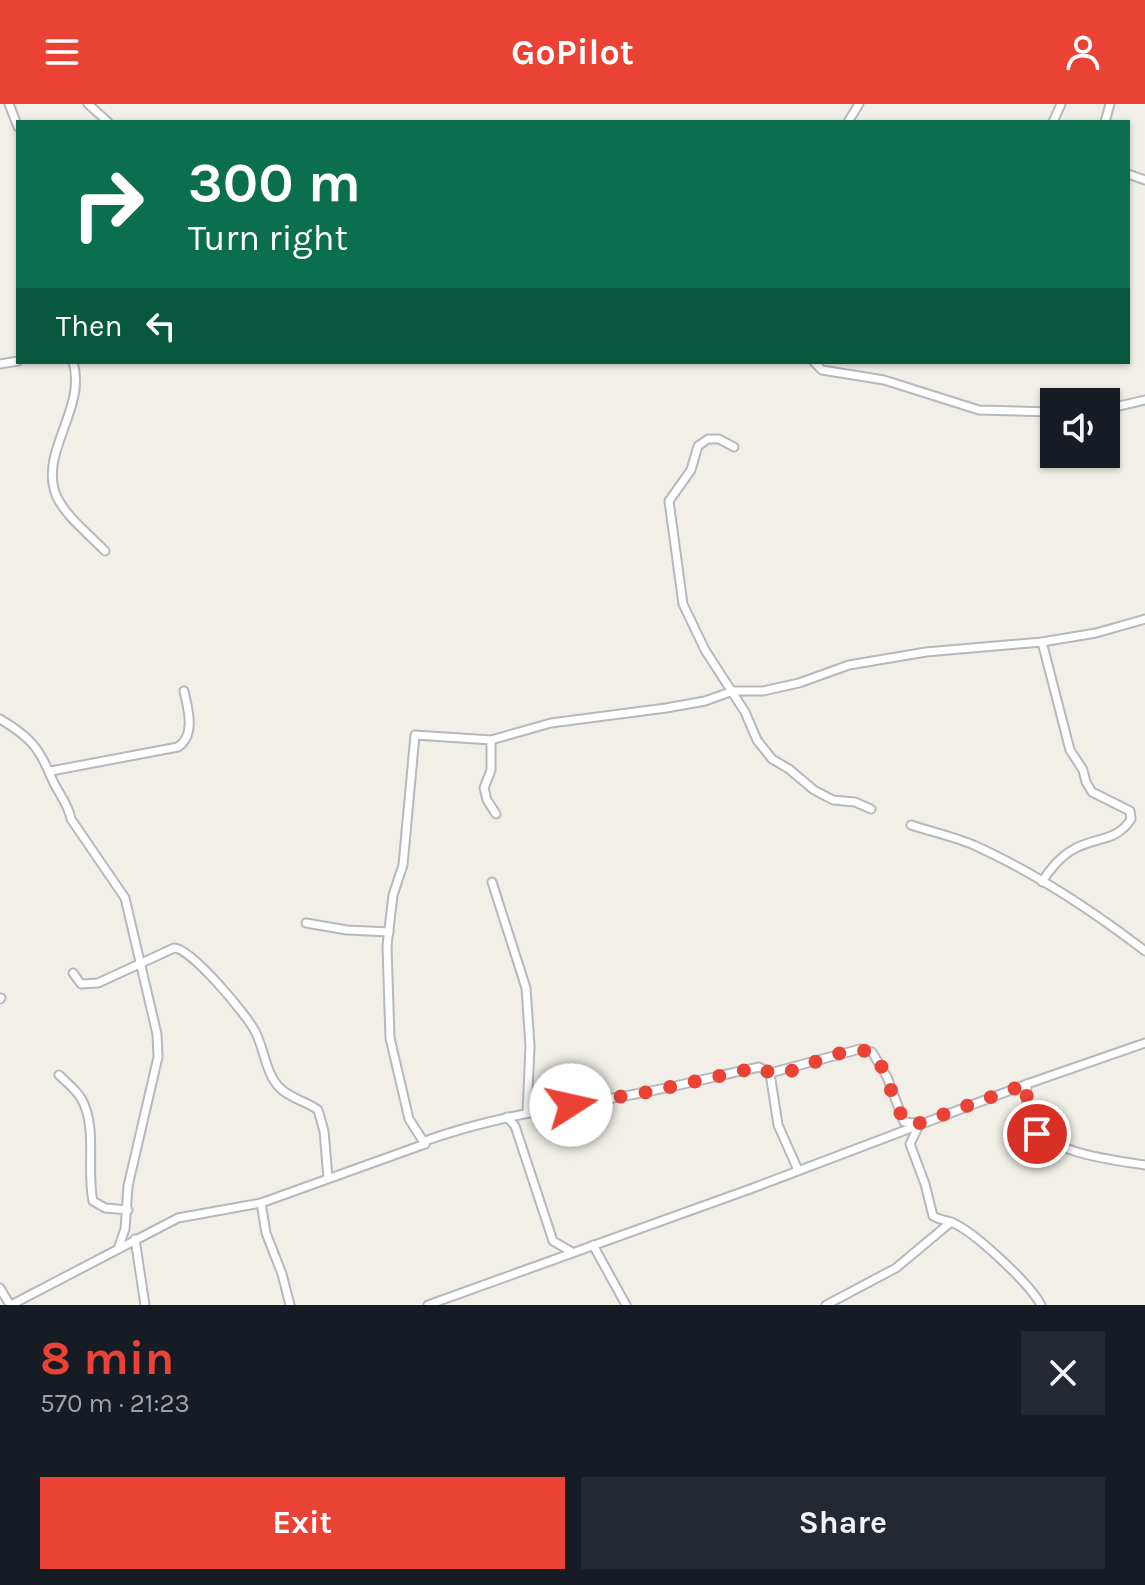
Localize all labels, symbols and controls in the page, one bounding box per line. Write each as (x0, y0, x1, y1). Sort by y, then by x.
icon: menu (40, 30, 84, 74)
icon: person (1061, 30, 1105, 74)
text: GoPilot (511, 31, 634, 73)
text: 300 m (188, 150, 361, 215)
icon: right (56, 152, 160, 256)
text: Turn right (188, 217, 348, 259)
icon: left (139, 304, 183, 348)
text: Then (56, 308, 123, 344)
map controls (1040, 388, 1120, 468)
button: sound (1040, 388, 1120, 468)
position arrow (529, 1063, 613, 1147)
pin (1003, 1100, 1071, 1168)
icon: arrive (1015, 1112, 1059, 1156)
text: 8 min (40, 1330, 174, 1386)
button: close (1021, 1331, 1105, 1415)
text: 570 m · 21:23 (40, 1388, 190, 1419)
button: Exit (40, 1477, 565, 1569)
button: Share (581, 1477, 1105, 1569)

